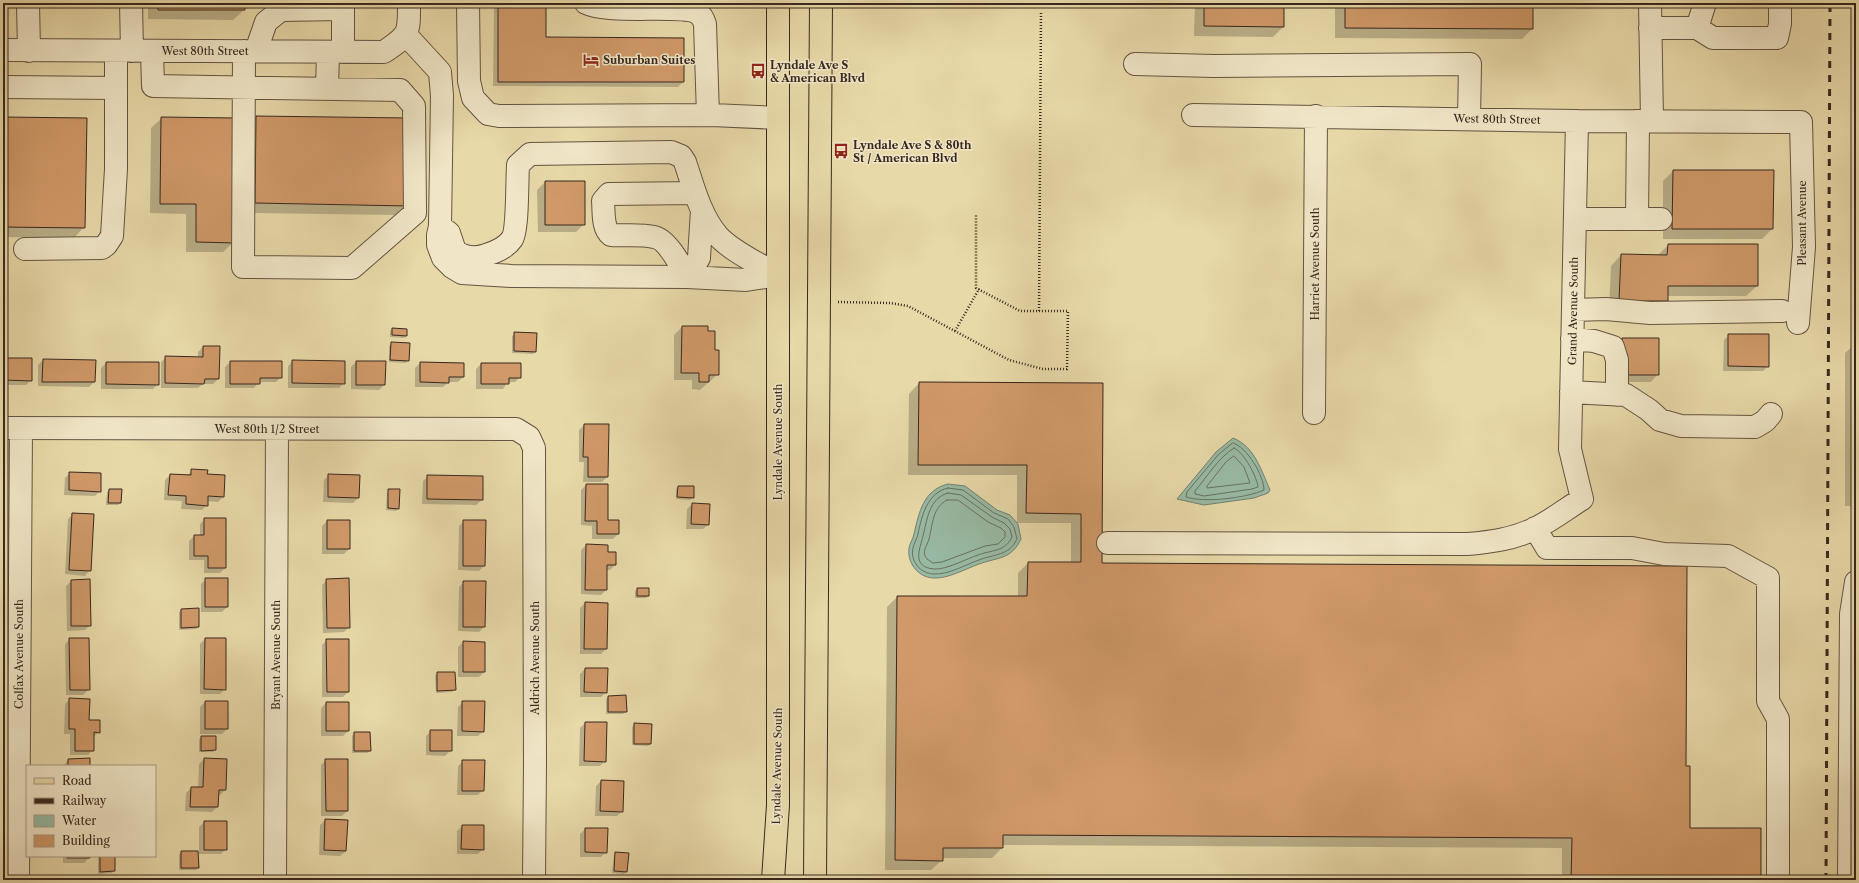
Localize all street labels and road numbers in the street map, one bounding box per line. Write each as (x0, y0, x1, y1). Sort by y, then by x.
street label: West 80th Street (160, 44, 249, 58)
street label: West 80th Street (1452, 111, 1541, 127)
street label: Pleasant Avenue (1795, 180, 1809, 266)
street label: Harriet Avenue South (1308, 207, 1322, 321)
street label: Grand Avenue South (1565, 257, 1581, 365)
street label: Lyndale Avenue South (771, 383, 785, 500)
street label: West 80th 1/2 Street (213, 422, 320, 436)
street label: Colfax Avenue South (12, 599, 26, 709)
street label: Bryant Avenue South (269, 600, 283, 710)
street label: Aldrich Avenue South (528, 601, 542, 716)
street label: Lyndale Avenue South (769, 707, 785, 825)

